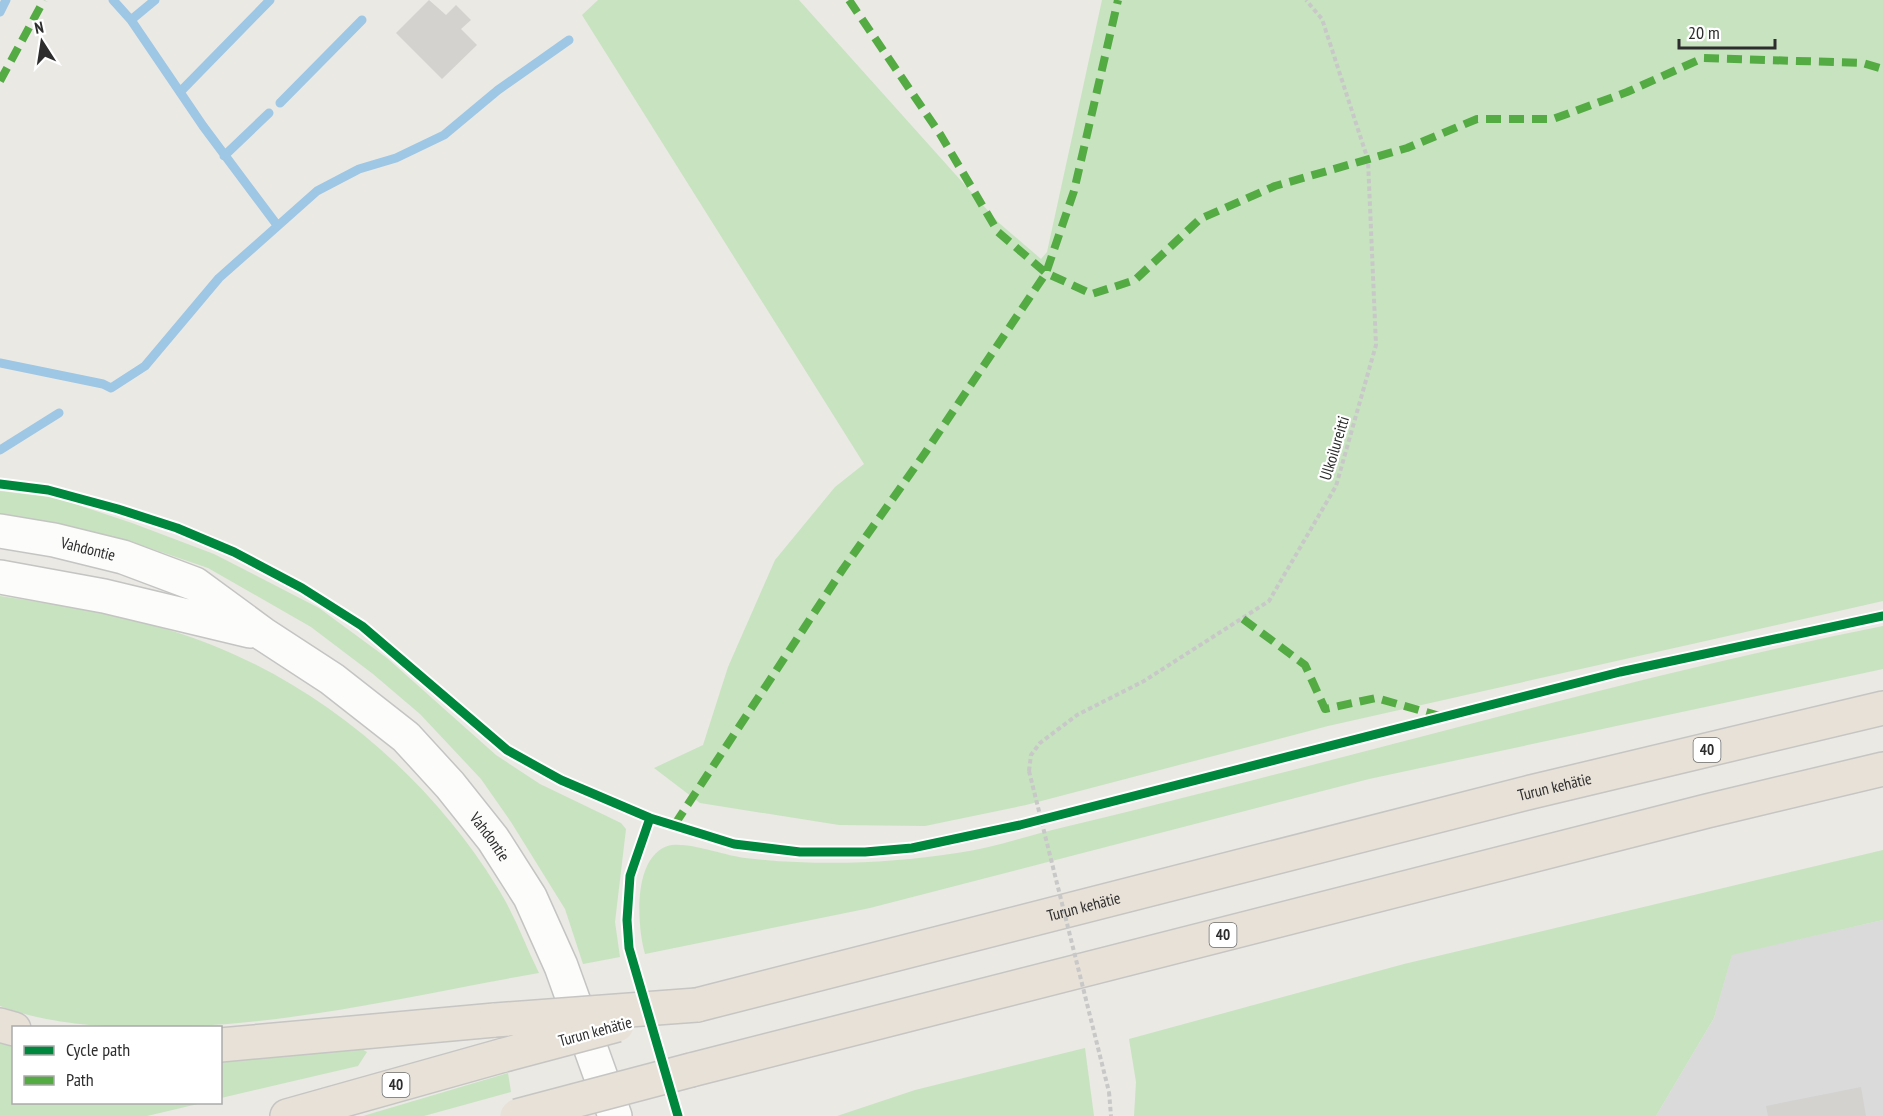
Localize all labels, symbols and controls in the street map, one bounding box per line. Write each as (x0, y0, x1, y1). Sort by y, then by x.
north arrow (12, 12, 72, 72)
scale bar (1679, 12, 1775, 50)
text: N (33, 17, 45, 38)
text: 20 m (1688, 21, 1720, 44)
street label: Ulkoilureitti (1315, 414, 1353, 482)
street label: Vahdontie (58, 532, 118, 565)
road number: 40 (1694, 738, 1720, 762)
street label: Turun kehätie (1516, 768, 1593, 805)
street label: Vahdontie (465, 807, 514, 865)
street label: Turun kehätie (1045, 887, 1122, 925)
road number: 40 (1210, 923, 1236, 947)
street label: Turun kehätie (556, 1012, 634, 1050)
legend (12, 1026, 222, 1104)
text: Cycle path (66, 1038, 130, 1061)
text: Path (66, 1068, 94, 1091)
road number: 40 (382, 1073, 410, 1097)

